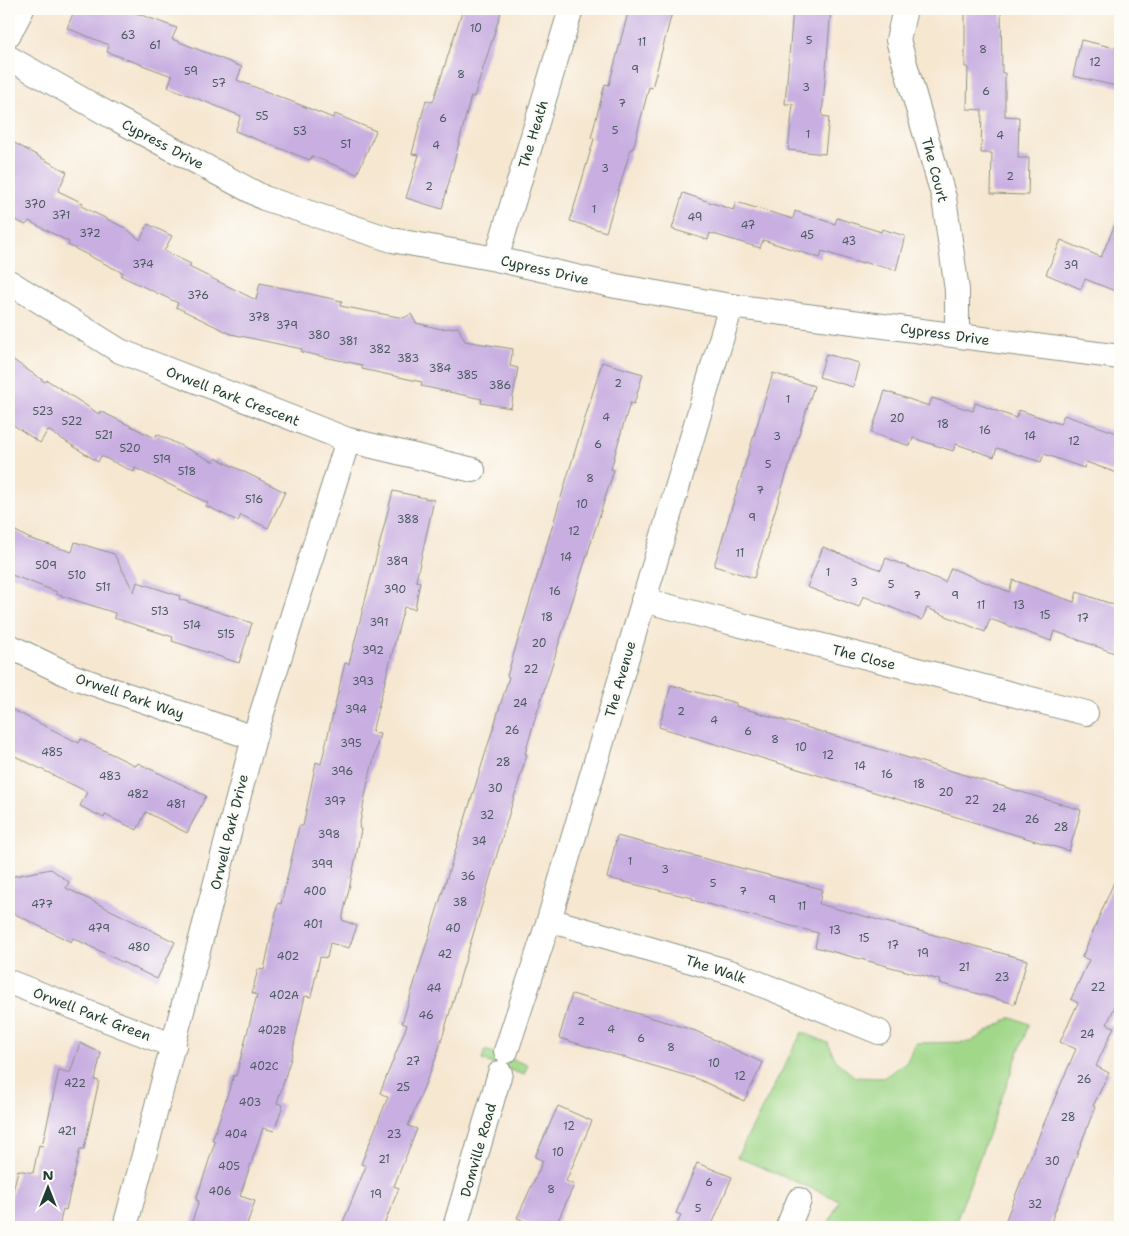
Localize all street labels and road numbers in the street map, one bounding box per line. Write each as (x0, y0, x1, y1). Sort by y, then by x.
street label: The Heath (514, 98, 552, 170)
street label: Cypress Drive (119, 115, 207, 173)
street label: The Court (918, 136, 952, 204)
street label: Cypress Drive (499, 251, 591, 289)
street label: Cypress Drive (899, 319, 991, 349)
street label: Orwell Park Crescent (164, 362, 302, 430)
street label: The Avenue (601, 639, 640, 719)
street label: The Close (830, 640, 898, 674)
street label: Orwell Park Way (73, 669, 187, 723)
street label: Orwell Park Drive (206, 772, 252, 892)
street label: The Walk (683, 951, 749, 987)
street label: Orwell Park Green (30, 983, 154, 1045)
street label: Domville Road (456, 1101, 500, 1199)

